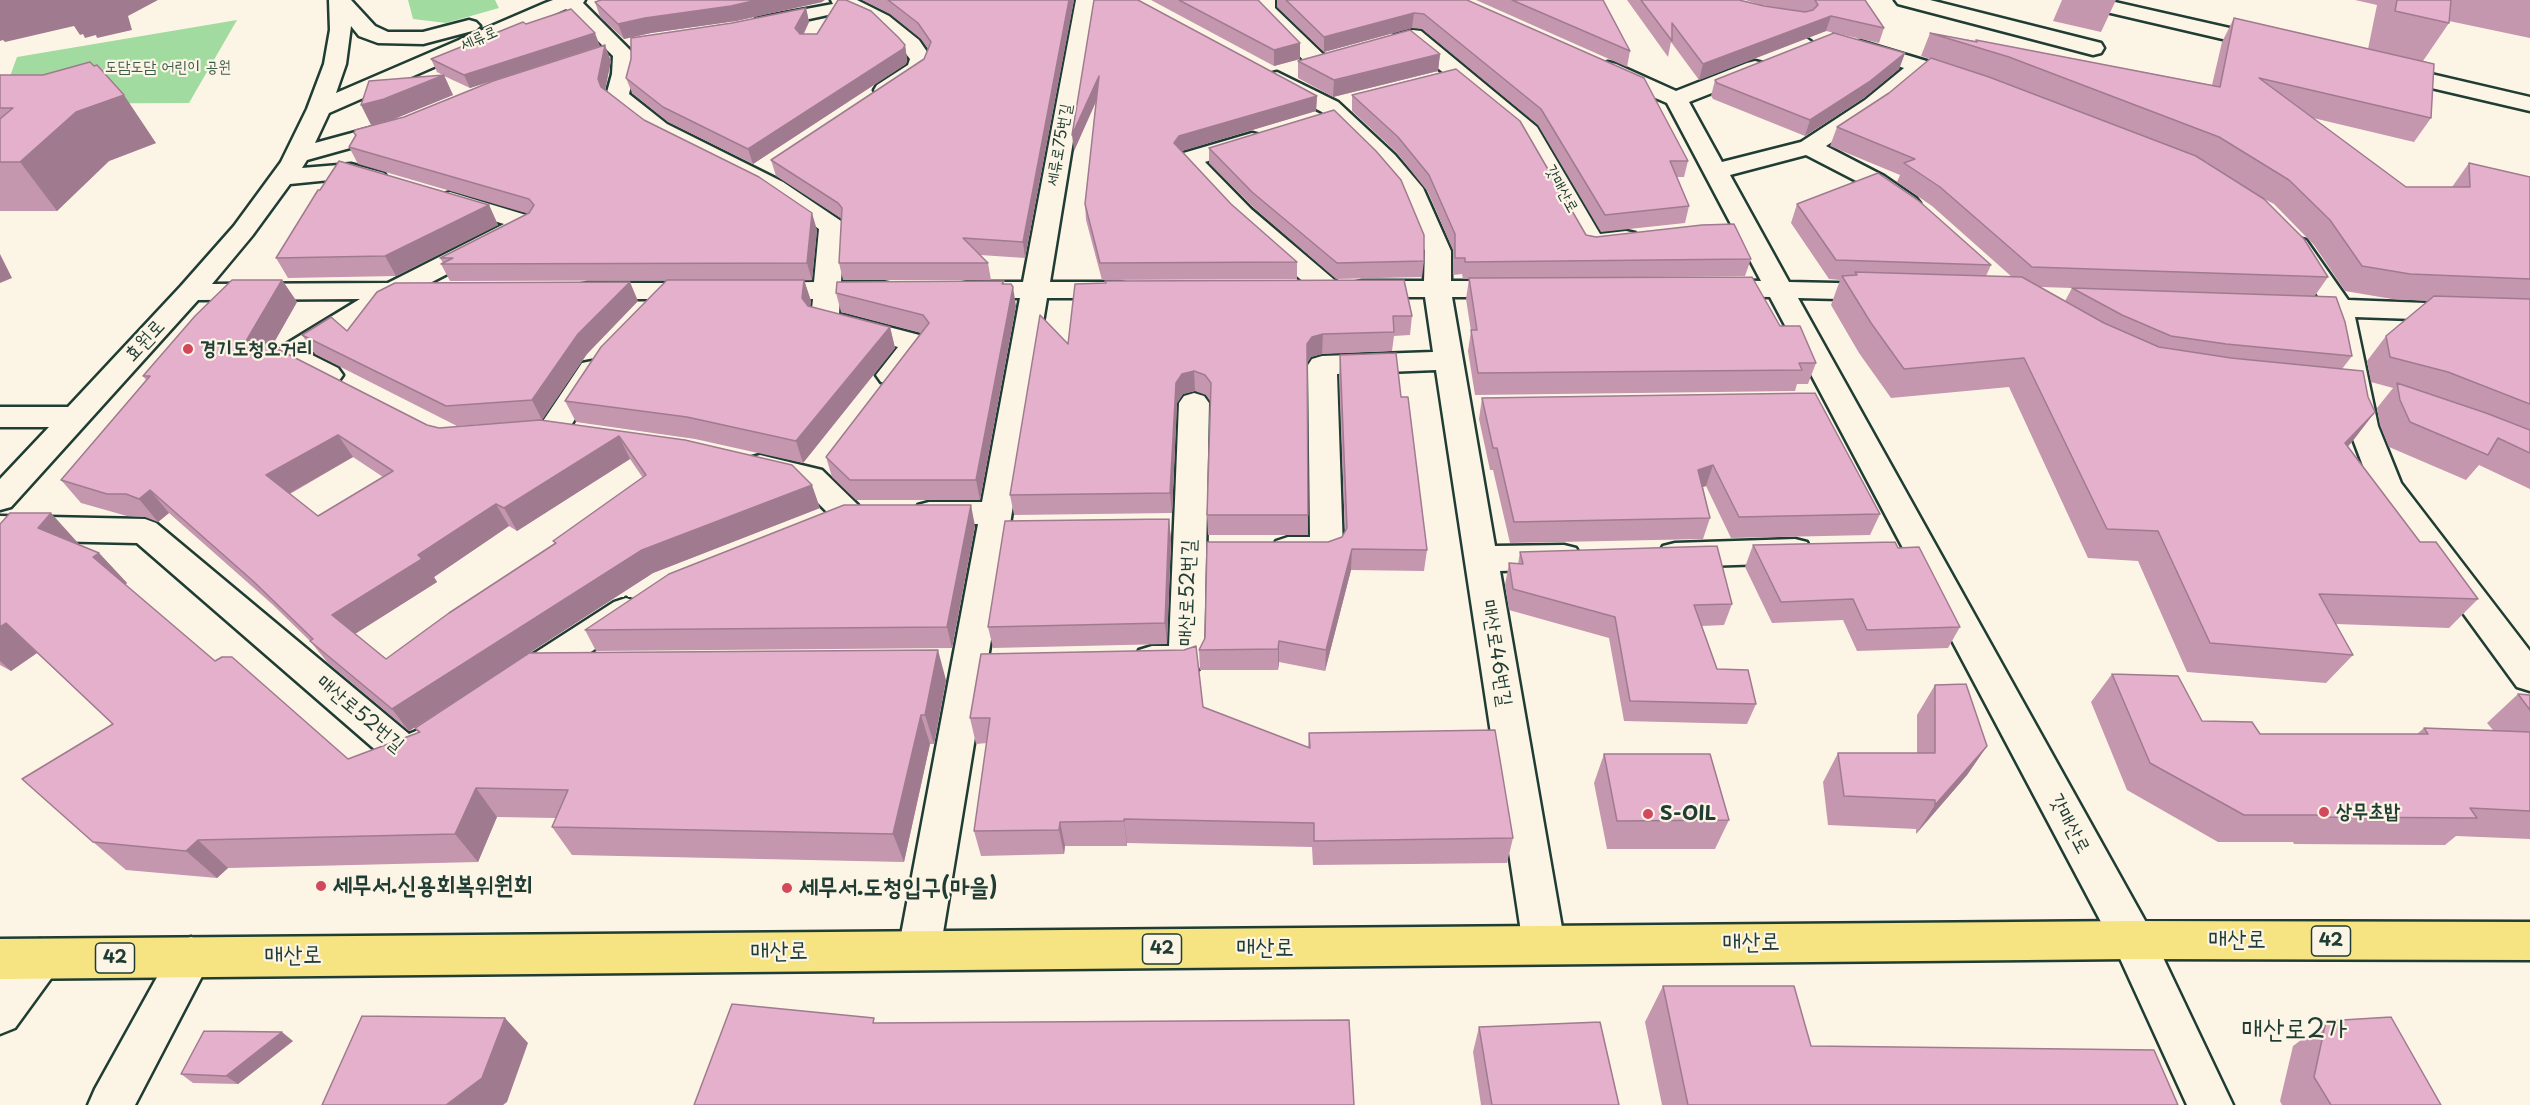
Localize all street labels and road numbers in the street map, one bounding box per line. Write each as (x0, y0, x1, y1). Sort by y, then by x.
street label: 세류로 (457, 22, 501, 56)
street label: 세류로75번길 (1043, 102, 1077, 188)
street label: 갓매산로 (1540, 162, 1582, 216)
street label: 효원로 (120, 315, 170, 367)
street label: 매산로52번길 (1174, 539, 1202, 647)
street label: 매산로46번길 (1476, 598, 1516, 708)
street label: 매산로52번길 (311, 670, 409, 758)
street label: 갓매산로 (2043, 790, 2095, 858)
street label: 매산로 (2208, 926, 2266, 954)
road number: 42 (2312, 926, 2350, 956)
street label: 매산로 (1722, 928, 1780, 958)
road number: 42 (1142, 934, 1182, 964)
street label: 매산로 (1236, 934, 1294, 962)
street label: 매산로 (750, 937, 808, 967)
street label: 매산로 (264, 941, 322, 971)
road number: 42 (96, 943, 134, 973)

